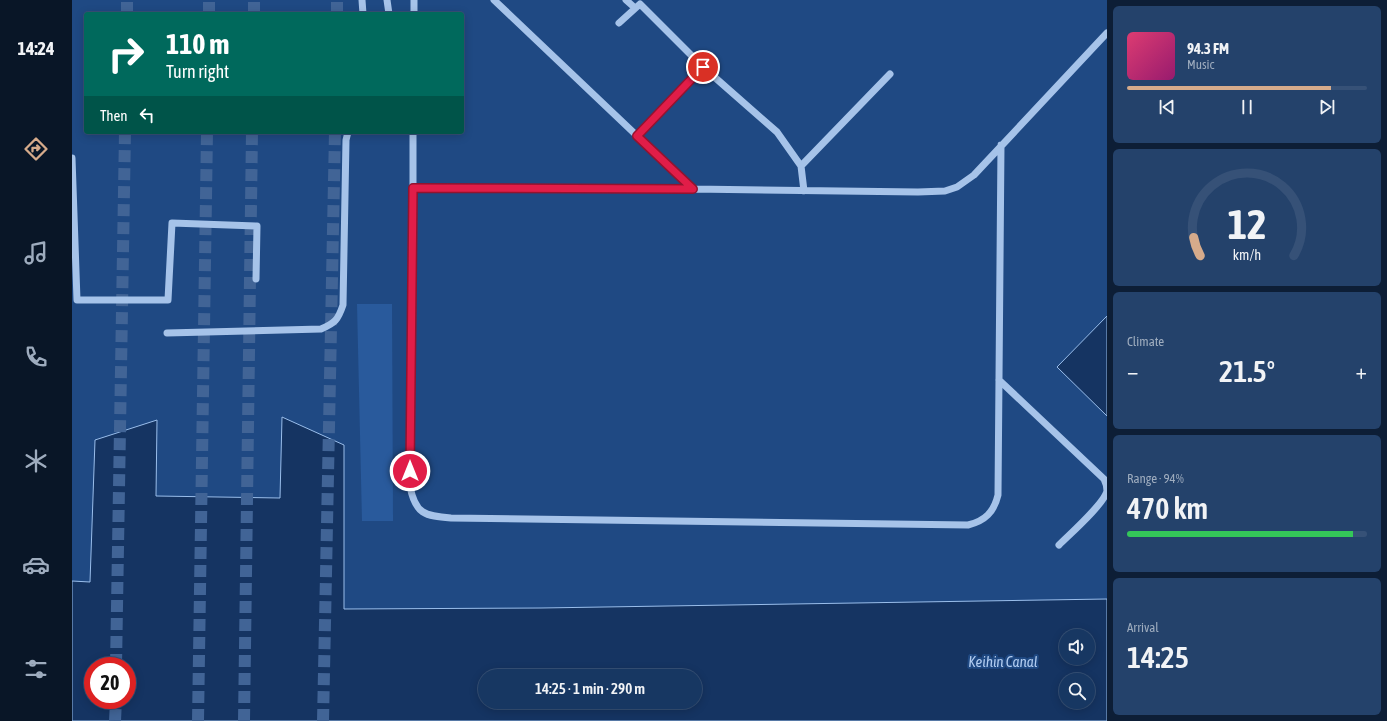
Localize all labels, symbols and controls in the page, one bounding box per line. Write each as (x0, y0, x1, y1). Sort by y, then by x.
icon: right (100, 28, 152, 80)
text: 110 m (166, 28, 229, 60)
text: 14:24 (17, 38, 55, 59)
text: 94.3 FM (1187, 40, 1229, 57)
pin (686, 50, 720, 84)
icon: arrive (692, 56, 714, 78)
text: Music (1187, 57, 1214, 72)
text: Turn right (166, 61, 229, 82)
icon: previous (1156, 96, 1178, 118)
icon: pause (1236, 96, 1258, 118)
icon: next (1316, 96, 1338, 118)
icon: left (136, 104, 158, 126)
text: Then (100, 107, 128, 124)
icon: directions (22, 135, 50, 163)
text: 12 (1227, 199, 1267, 247)
icon: music (22, 239, 50, 267)
text: km/h (1233, 246, 1261, 262)
text: Climate (1127, 334, 1164, 349)
icon: phone (22, 343, 50, 371)
text: 21.5° (1219, 354, 1275, 388)
text: − (1127, 358, 1138, 384)
text: + (1356, 358, 1367, 384)
icon: climate (22, 447, 50, 475)
position arrow (389, 450, 431, 492)
text: Range · 94% (1127, 471, 1184, 486)
text: 470 km (1127, 491, 1208, 525)
icon: car (22, 551, 50, 579)
text: Arrival (1127, 620, 1159, 635)
map controls (1059, 629, 1095, 709)
button: sound (1059, 629, 1095, 665)
text: 14:25 (1127, 640, 1189, 674)
water label: Keihin Canal (968, 653, 1038, 670)
icon: filters (22, 655, 50, 683)
speed limit sign: 20 (84, 657, 136, 709)
button: search (1059, 673, 1095, 709)
text: 14:25 · 1 min · 290 m (535, 680, 645, 697)

